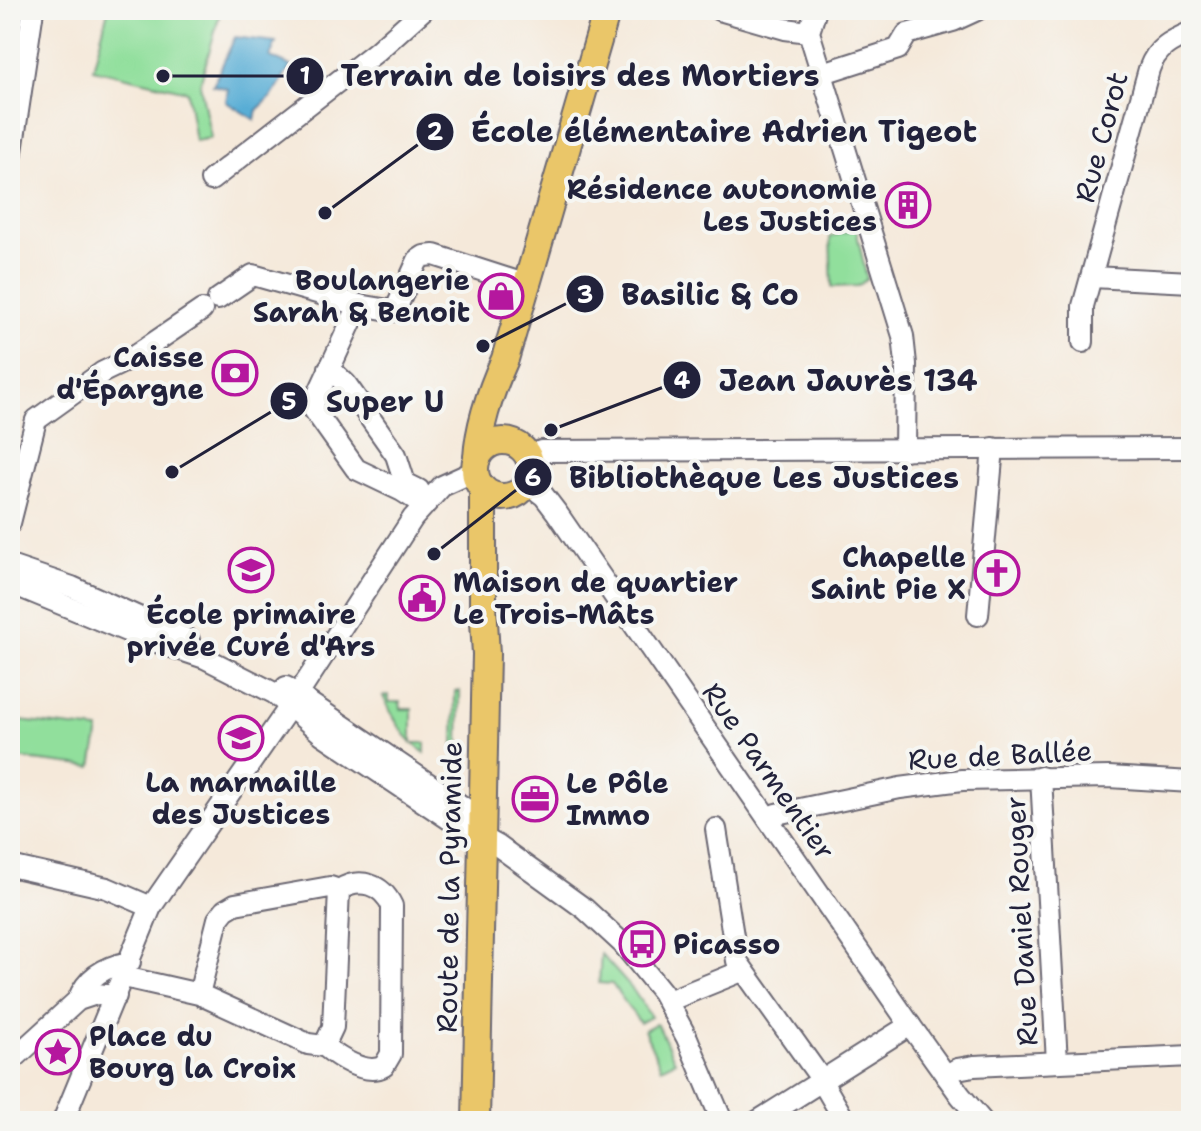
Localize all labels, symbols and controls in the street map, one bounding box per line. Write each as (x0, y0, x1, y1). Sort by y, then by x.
callout: Terrain de loisirs des Mortiers (285, 49, 836, 103)
text: Terrain de loisirs des Mortiers (340, 55, 820, 96)
text: 1 (300, 60, 310, 92)
street label: Rue Corot (1065, 67, 1137, 207)
callout: École élémentaire Adrien Tigeot (415, 105, 993, 159)
text: École élémentaire Adrien Tigeot (471, 110, 977, 152)
text: 2 (427, 116, 444, 148)
place label: Résidence autonomie Les Justices (567, 170, 877, 240)
building icon: Résidence autonomie Les Justices (884, 181, 932, 229)
place label: Boulangerie Sarah & Benoit (253, 261, 470, 331)
callout: Basilic & Co (565, 267, 814, 321)
shop icon: Boulangerie Sarah & Benoit (477, 272, 525, 320)
text: Basilic & Co (621, 274, 799, 315)
text: 3 (577, 279, 593, 311)
place label: Caisse d'Épargne (56, 338, 204, 408)
bank icon: Caisse d'Épargne (211, 349, 259, 397)
callout: Jean Jaurès 134 (662, 353, 993, 407)
text: Jean Jaurès 134 (718, 360, 978, 401)
text: 4 (674, 365, 691, 397)
callout: Super U (269, 374, 460, 428)
text: Super U (326, 381, 444, 422)
text: 5 (282, 386, 297, 418)
callout: Bibliothèque Les Justices (513, 450, 975, 504)
text: Bibliothèque Les Justices (569, 457, 959, 498)
text: 6 (525, 462, 541, 494)
place label: Chapelle Saint Pie X (810, 538, 966, 608)
school or university icon: École primaire privée Curé d'Ars (227, 546, 275, 594)
church icon: Chapelle Saint Pie X (973, 549, 1021, 597)
place label: Maison de quartier Le Trois-Mâts (453, 563, 738, 633)
public building icon: Maison de quartier Le Trois-Mâts (398, 574, 446, 622)
place label: École primaire privée Curé d'Ars (127, 594, 375, 665)
street label: Rue Parmentier (694, 675, 844, 867)
school or university icon: La marmaille des Justices (217, 714, 265, 762)
street label: Rue de Ballée (907, 731, 1093, 779)
street label: Route de la Pyramide (427, 741, 471, 1033)
place label: La marmaille des Justices (145, 763, 337, 833)
place label: Le Pôle Immo (566, 764, 669, 834)
office icon: Le Pôle Immo (511, 775, 559, 823)
street label: Rue Daniel Rouger (995, 795, 1047, 1047)
bus stop icon: Picasso (618, 920, 666, 968)
place label: Picasso (673, 925, 780, 963)
place label: Place du Bourg la Croix (89, 1017, 296, 1087)
place icon: Place du Bourg la Croix (34, 1028, 82, 1076)

